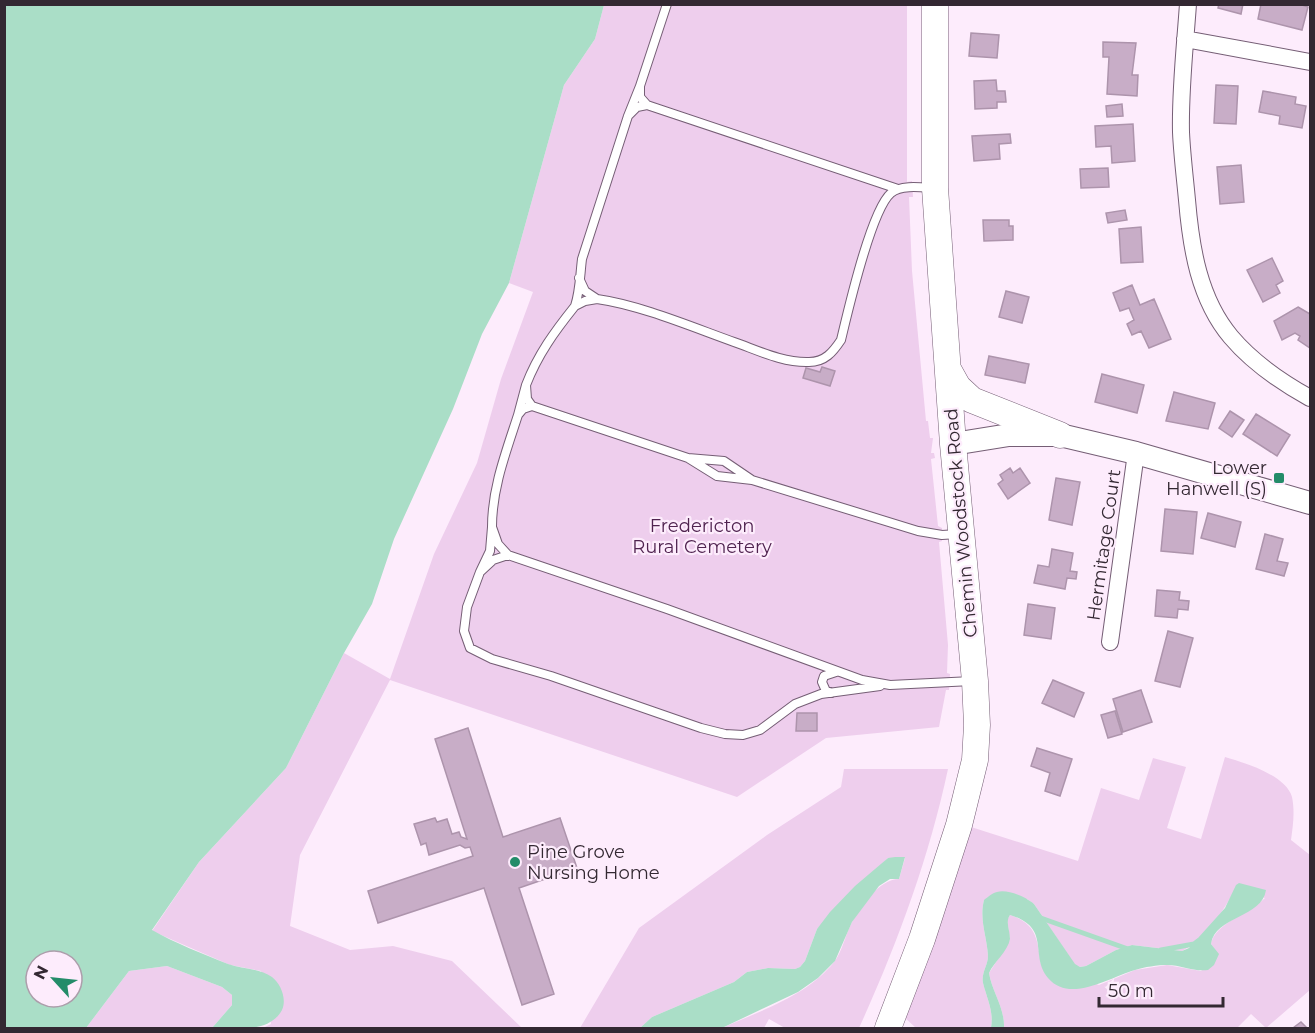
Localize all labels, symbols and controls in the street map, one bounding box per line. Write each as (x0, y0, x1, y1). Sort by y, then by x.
street label: Chemin Woodstock Road (940, 407, 982, 639)
place label: Lower Hanwell (S) (1166, 457, 1267, 500)
street label: Hermitage Court (1083, 468, 1125, 622)
marker: Lower Hanwell (S) (1272, 471, 1286, 485)
park label: Fredericton Rural Cemetery (632, 515, 772, 558)
place label: Pine Grove Nursing Home (527, 841, 660, 884)
marker: Pine Grove Nursing Home (508, 855, 522, 869)
north arrow (24, 949, 84, 1009)
text: N (30, 962, 52, 982)
scale bar (1099, 970, 1224, 1008)
text: 50 m (1108, 980, 1154, 1002)

